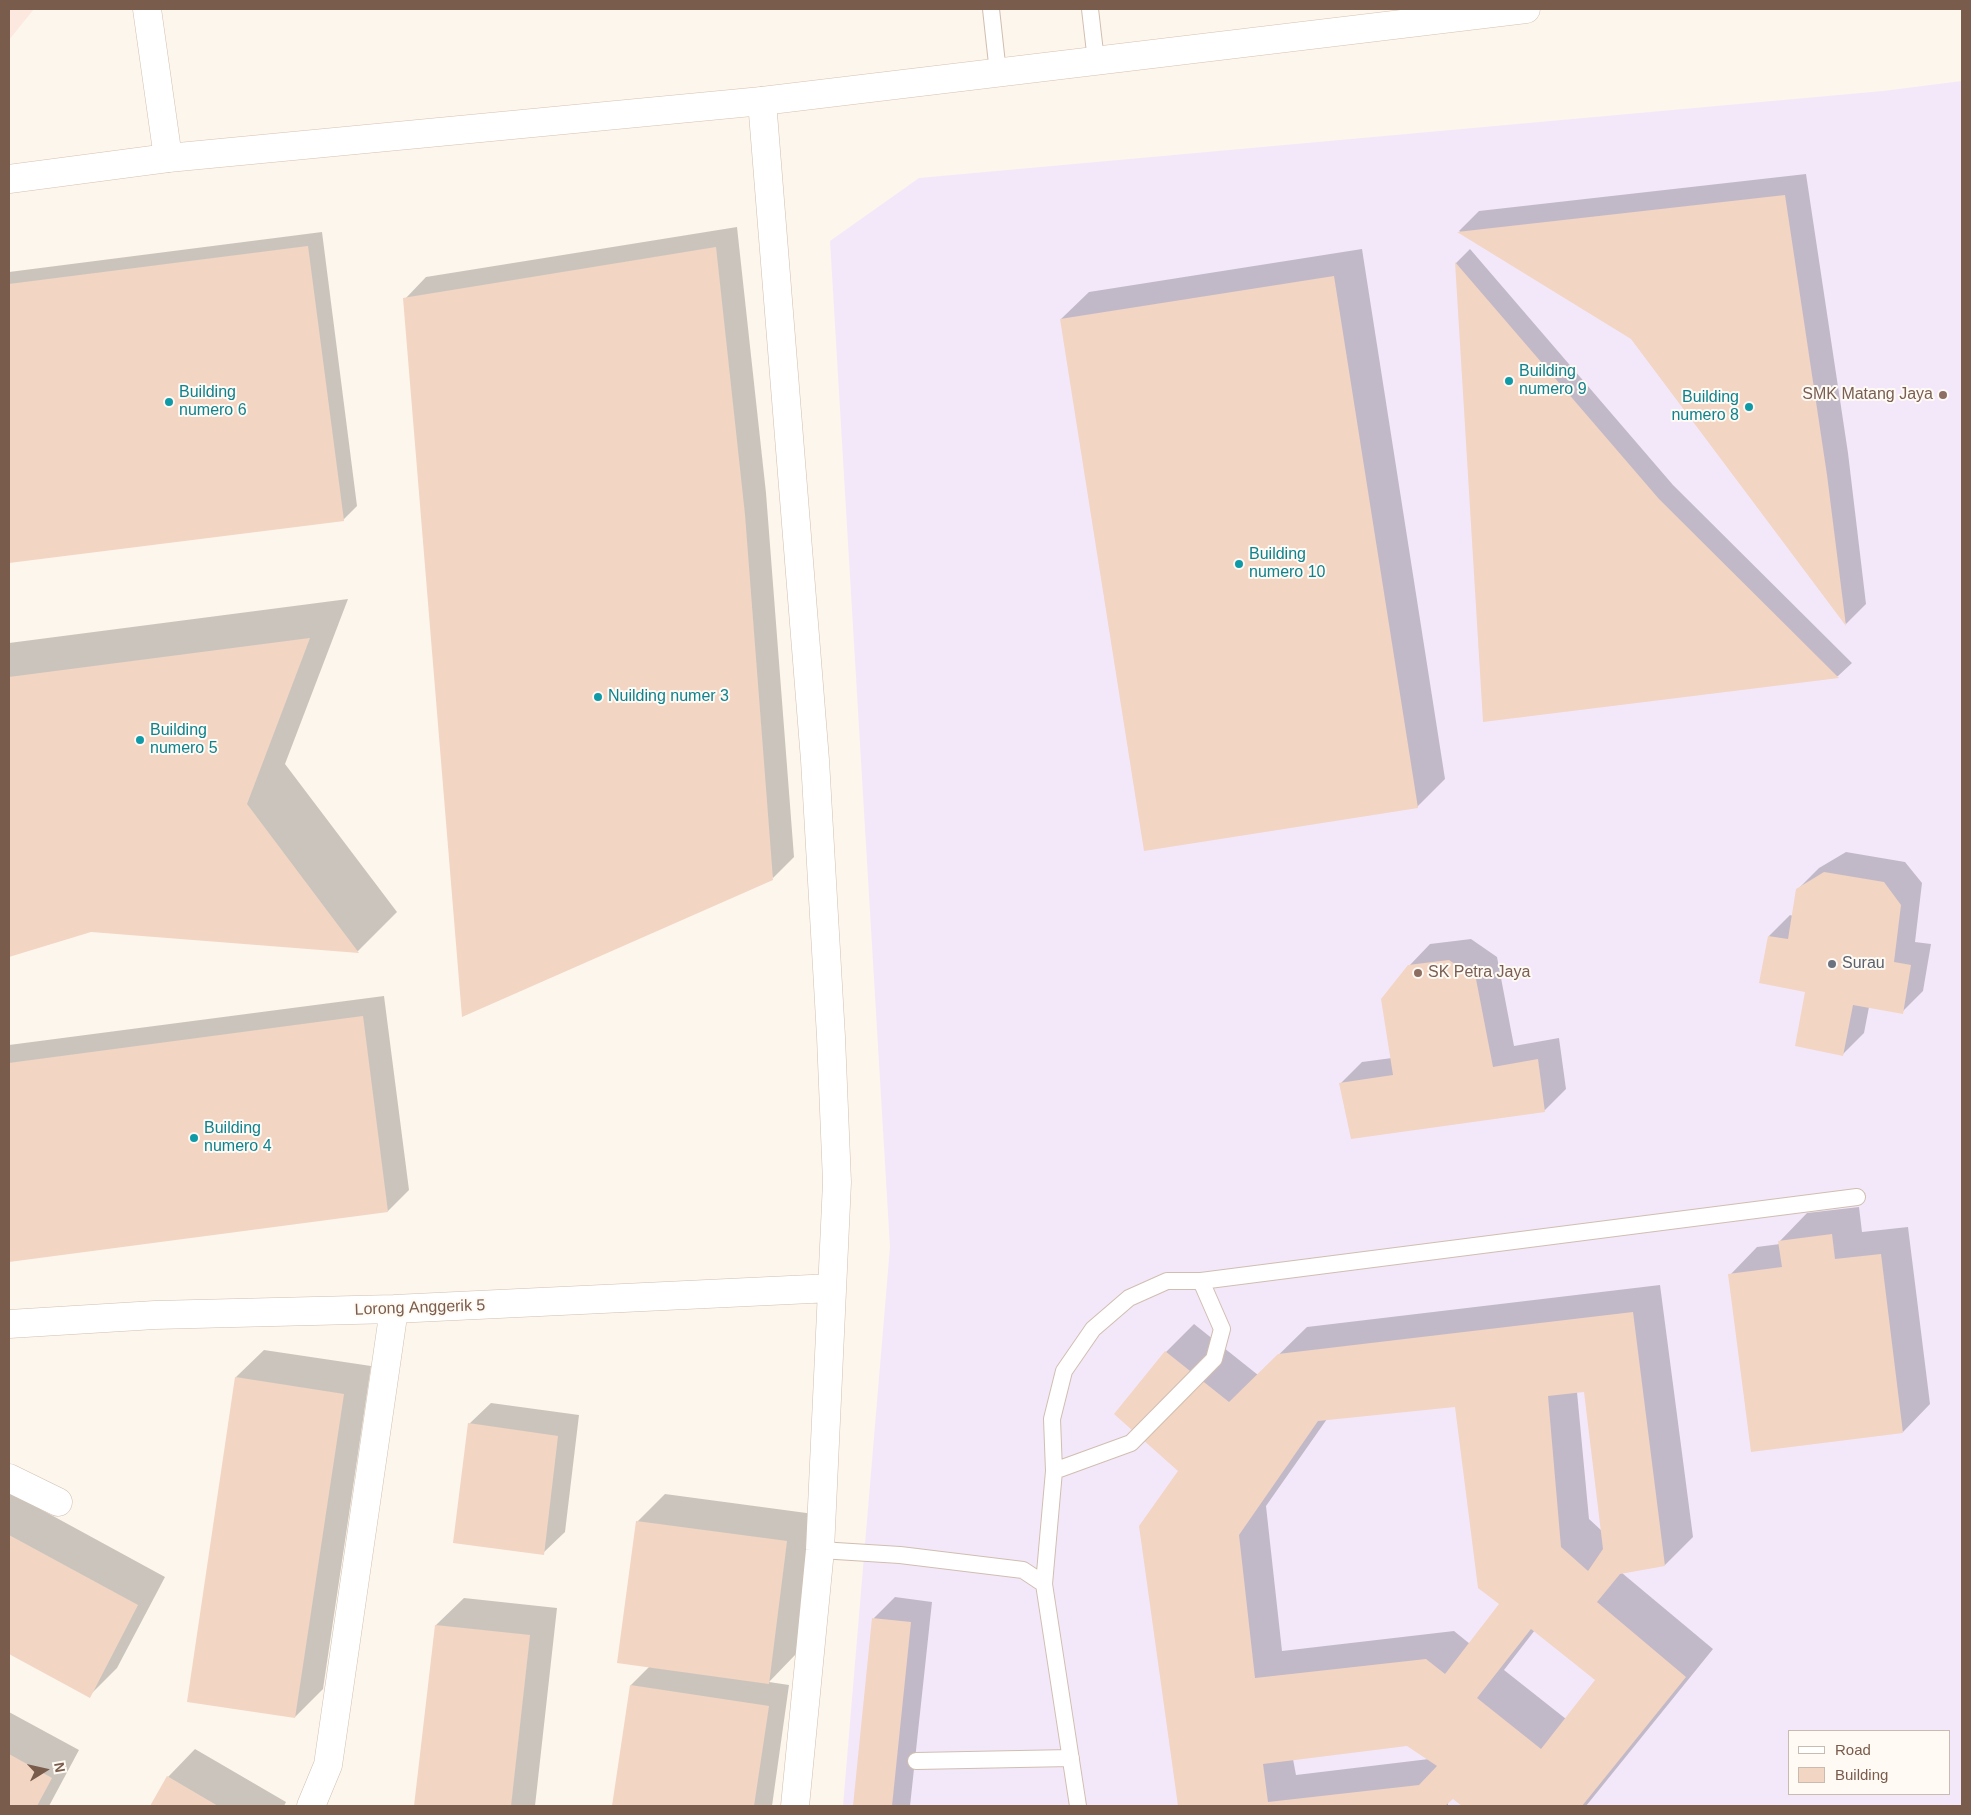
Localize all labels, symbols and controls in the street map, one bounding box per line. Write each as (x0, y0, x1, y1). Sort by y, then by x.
place label: Building numero 9 (1519, 362, 1587, 400)
marker: Building numero 9 (1503, 375, 1515, 387)
place label: Building numero 6 (179, 383, 247, 421)
place label: SMK Matang Jaya (1802, 385, 1933, 405)
place label: Building numero 8 (1671, 388, 1739, 426)
marker: SMK Matang Jaya (1937, 389, 1949, 401)
marker: Building numero 6 (163, 396, 175, 408)
marker: Building numero 8 (1743, 401, 1755, 413)
place label: Building numero 10 (1249, 545, 1325, 583)
marker: Building numero 10 (1233, 558, 1245, 570)
place label: Nuilding numer 3 (608, 687, 729, 707)
marker: Nuilding numer 3 (592, 691, 604, 703)
place label: Building numero 5 (150, 721, 218, 759)
marker: Building numero 5 (134, 734, 146, 746)
place label: Surau (1842, 954, 1885, 974)
marker: Surau (1826, 958, 1838, 970)
place label: SK Petra Jaya (1428, 963, 1530, 983)
marker: SK Petra Jaya (1412, 967, 1424, 979)
place label: Building numero 4 (204, 1119, 272, 1157)
marker: Building numero 4 (188, 1132, 200, 1144)
street label: Lorong Anggerik 5 (354, 1296, 486, 1320)
legend (1788, 1730, 1951, 1795)
text: Road (1835, 1741, 1871, 1758)
north arrow (20, 1745, 70, 1795)
text: N (51, 1761, 69, 1774)
text: Building (1835, 1766, 1888, 1783)

